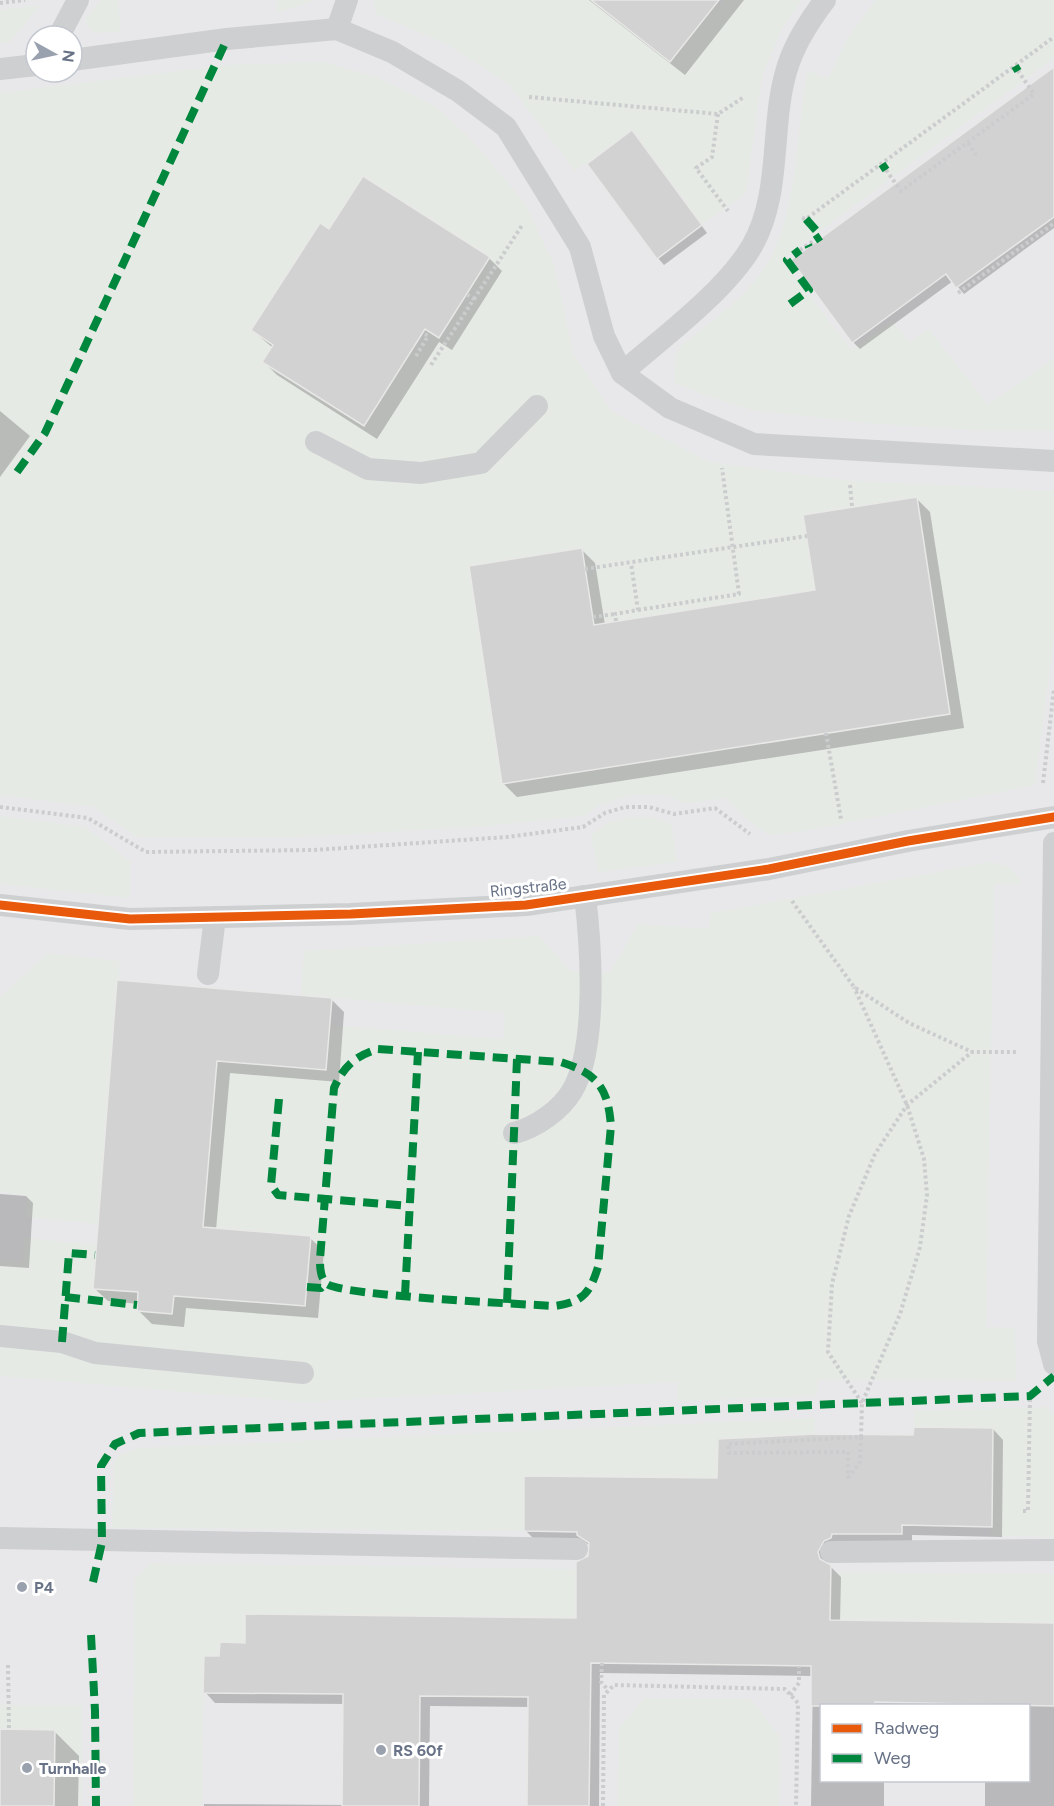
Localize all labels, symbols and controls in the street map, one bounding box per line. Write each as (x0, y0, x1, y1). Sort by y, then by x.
north arrow (24, 24, 84, 84)
text: N (58, 49, 79, 63)
street label: Ringstraße (489, 874, 568, 901)
place label: P4 (34, 1578, 54, 1597)
marker: P4 (15, 1580, 29, 1594)
legend (820, 1704, 1030, 1782)
text: Radweg (874, 1717, 939, 1739)
place label: RS 60f (393, 1741, 443, 1760)
marker: RS 60f (374, 1743, 388, 1757)
text: Weg (874, 1747, 911, 1769)
place label: Turnhalle (39, 1759, 106, 1778)
marker: Turnhalle (20, 1761, 34, 1775)

